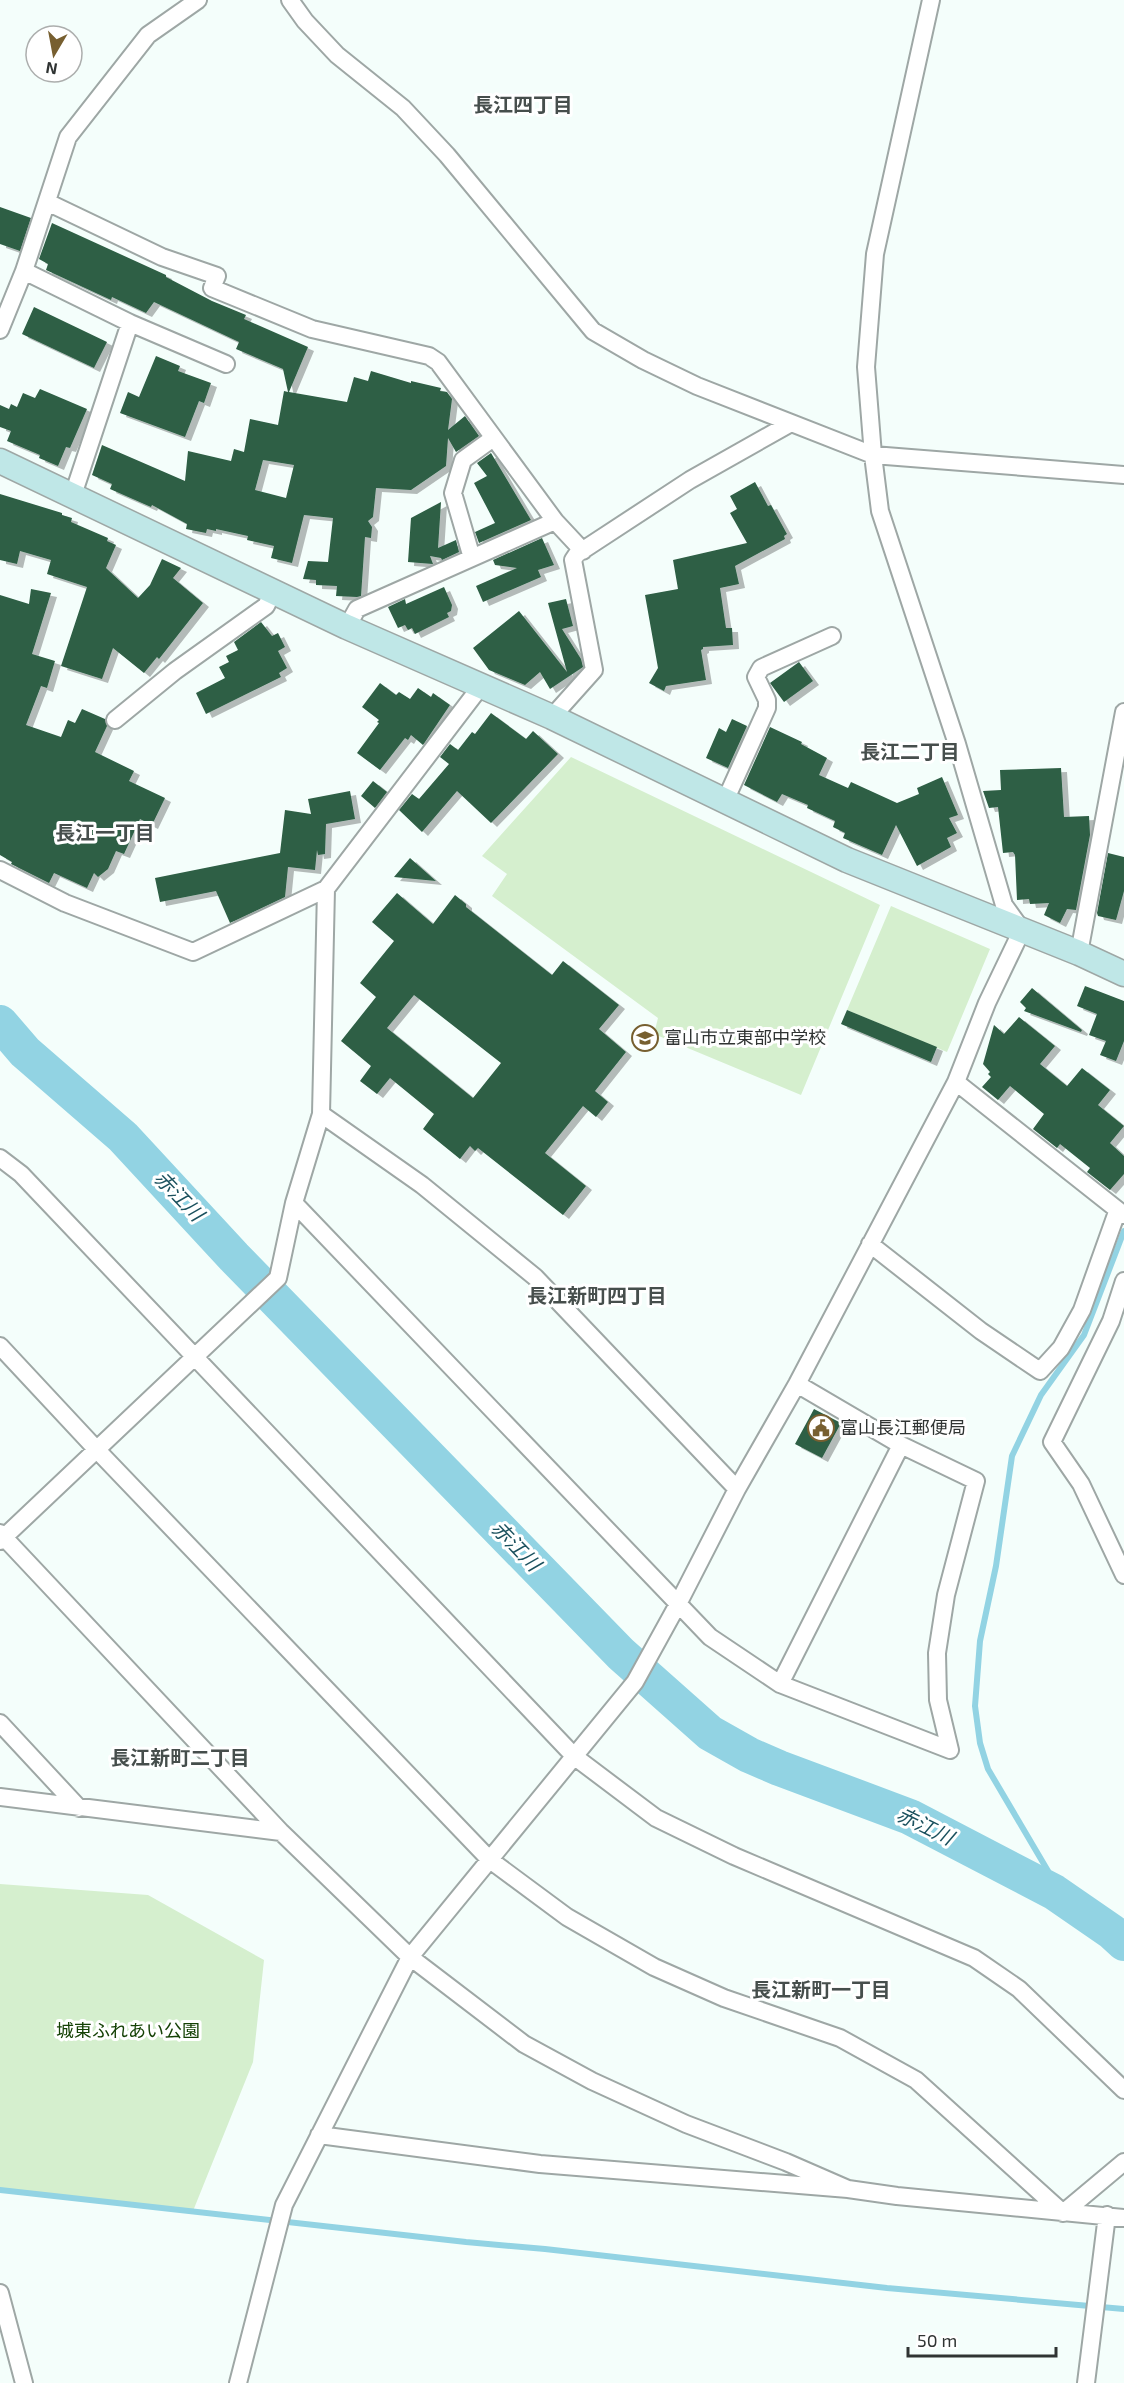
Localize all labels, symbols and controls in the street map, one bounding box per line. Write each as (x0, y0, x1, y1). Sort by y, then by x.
north arrow (24, 24, 84, 84)
text: N (44, 59, 59, 80)
district label: 長江四丁目 (473, 92, 573, 116)
district label: 長江二丁目 (860, 739, 960, 763)
district label: 長江一丁目 (55, 820, 155, 844)
school or university icon: 富山市立東部中学校 (630, 1023, 660, 1053)
place label: 富山市立東部中学校 (664, 1026, 826, 1048)
water label: 赤江川 (150, 1165, 211, 1227)
district label: 長江新町四丁目 (527, 1283, 667, 1307)
public building icon: 富山長江郵便局 (806, 1413, 836, 1443)
place label: 富山長江郵便局 (840, 1416, 966, 1438)
water label: 赤江川 (487, 1515, 548, 1577)
district label: 長江新町二丁目 (110, 1745, 250, 1769)
water label: 赤江川 (893, 1801, 959, 1850)
district label: 長江新町一丁目 (751, 1977, 891, 2001)
park label: 城東ふれあい公園 (56, 2019, 200, 2041)
scale bar (908, 2320, 1056, 2358)
text: 50 m (917, 2329, 957, 2351)

